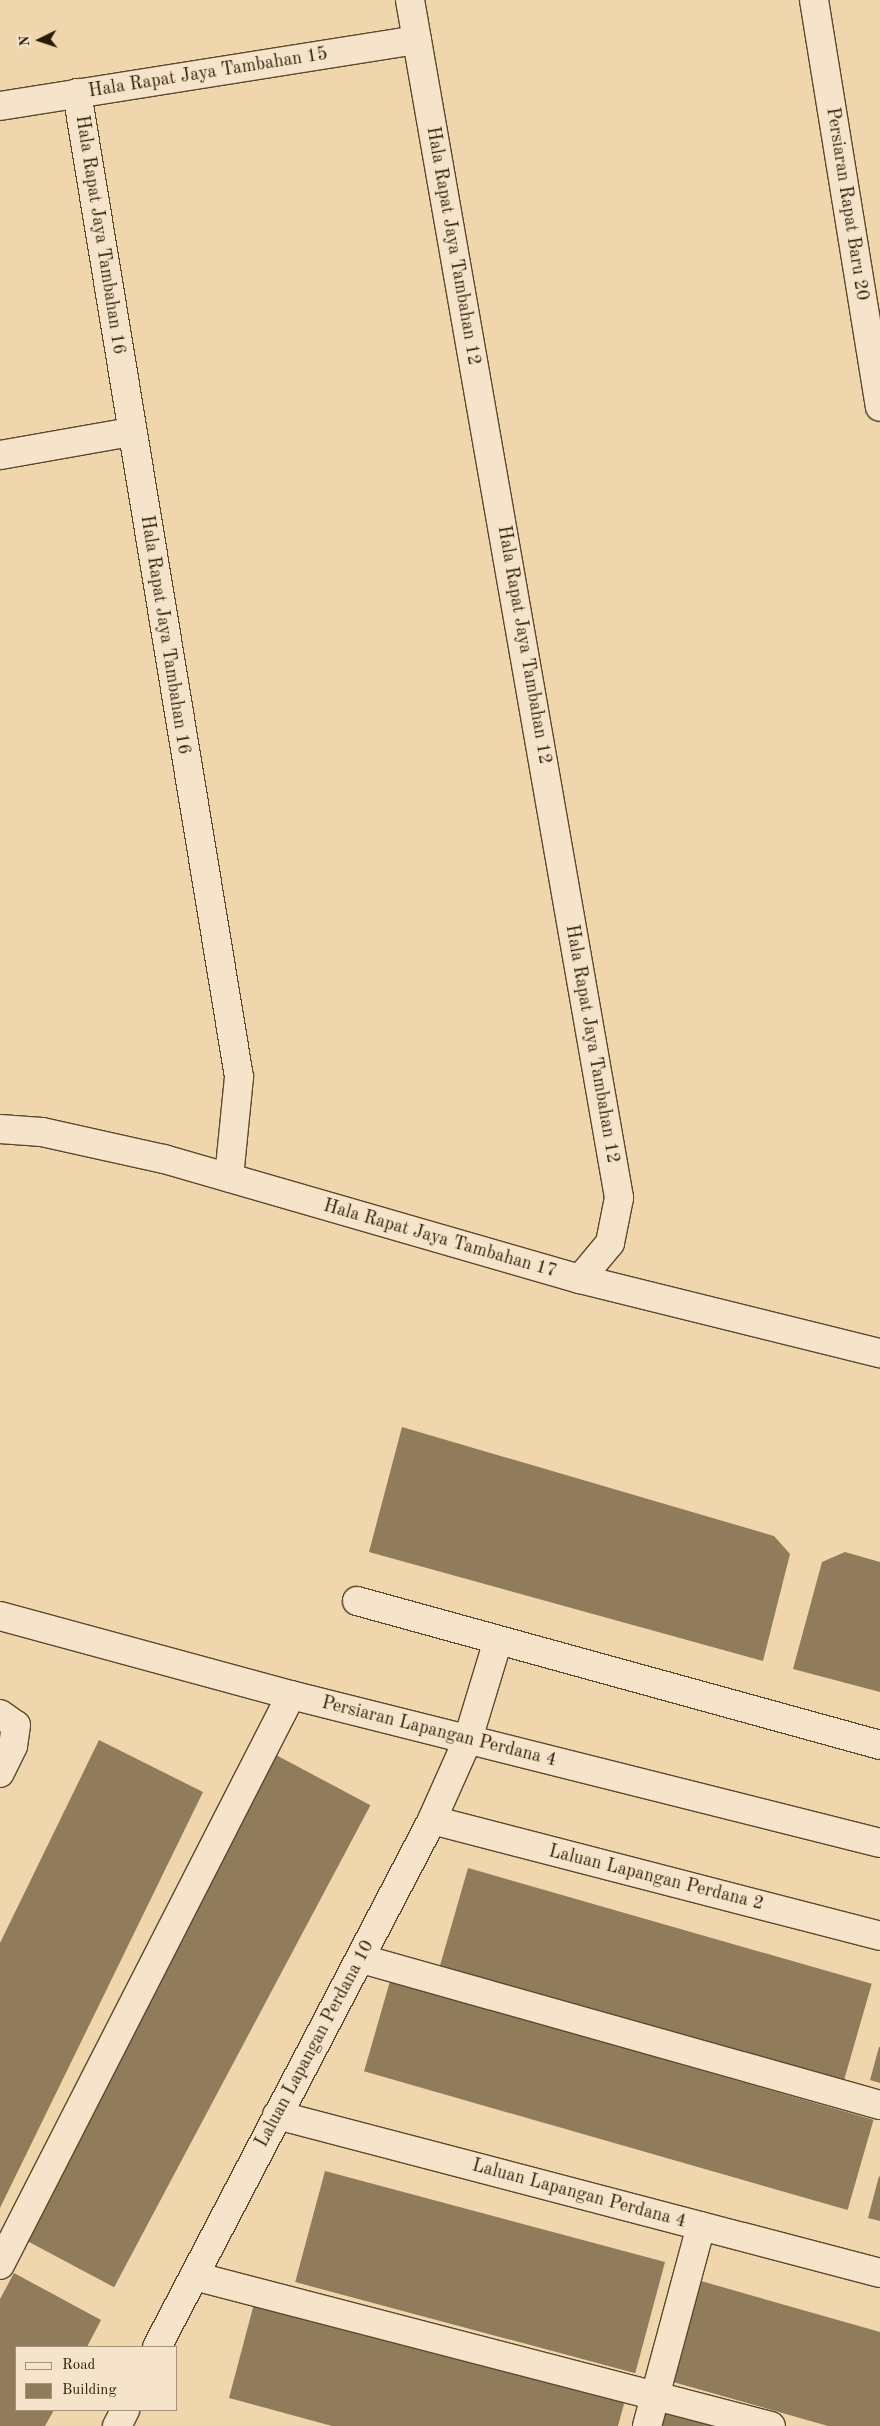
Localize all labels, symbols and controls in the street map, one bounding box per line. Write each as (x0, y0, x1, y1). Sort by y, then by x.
north arrow (15, 15, 65, 65)
text: N (18, 35, 32, 47)
street label: Hala Rapat Jaya Tambahan 15 (87, 43, 329, 103)
street label: Persiaran Rapat Baru 20 (821, 106, 873, 302)
street label: Hala Rapat Jaya Tambahan 16 (70, 114, 130, 356)
street label: Hala Rapat Jaya Tambahan 12 (421, 125, 485, 367)
street label: Hala Rapat Jaya Tambahan 16 (135, 514, 195, 756)
street label: Hala Rapat Jaya Tambahan 12 (492, 524, 556, 766)
street label: Hala Rapat Jaya Tambahan 12 (560, 923, 624, 1165)
street label: Hala Rapat Jaya Tambahan 17 (321, 1195, 559, 1283)
street label: Persiaran Lapangan Perdana 4 (319, 1692, 559, 1772)
street label: Laluan Lapangan Perdana 2 (546, 1841, 766, 1915)
street label: Laluan Lapangan Perdana 10 (251, 1937, 379, 2151)
street label: Laluan Lapangan Perdana 4 (470, 2155, 688, 2233)
legend (15, 2346, 178, 2411)
text: Road (62, 2358, 95, 2373)
text: Building (62, 2383, 117, 2398)

